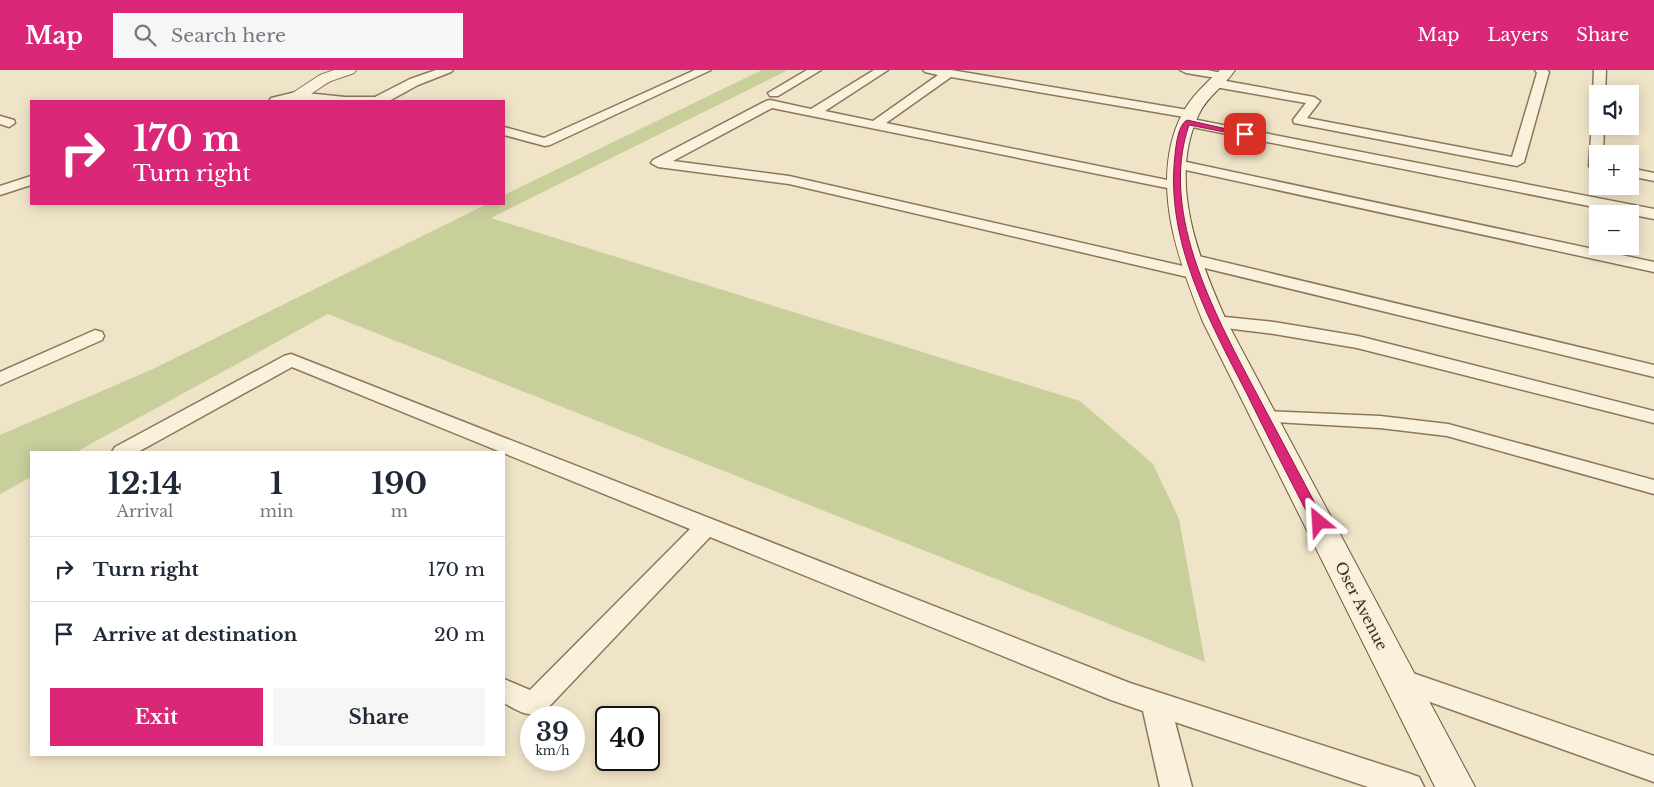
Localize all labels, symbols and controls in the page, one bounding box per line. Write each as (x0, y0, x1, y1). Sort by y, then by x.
search box (113, 13, 463, 58)
text: Map (25, 21, 83, 50)
icon: search (131, 21, 159, 49)
text: Search here (171, 24, 286, 47)
text: Map (1418, 24, 1459, 46)
text: Layers (1487, 24, 1548, 46)
text: Share (1576, 24, 1629, 46)
map controls (1589, 85, 1639, 255)
button: sound (1589, 85, 1639, 135)
pin (1224, 113, 1266, 155)
text: 170 m (133, 117, 241, 160)
icon: right (50, 120, 115, 185)
icon: arrive (1231, 120, 1259, 148)
button: + (1589, 145, 1639, 195)
text: Turn right (133, 160, 251, 187)
button: − (1589, 205, 1639, 255)
text: 12:14 (108, 465, 182, 502)
text: 1 (270, 465, 283, 502)
text: 190 (371, 465, 427, 502)
position arrow (1292, 495, 1344, 547)
text: Arrival (117, 501, 173, 521)
text: min (260, 501, 293, 521)
text: m (391, 501, 408, 521)
icon: right (50, 555, 78, 583)
text: Turn right (93, 558, 199, 581)
text: 170 m (428, 558, 485, 581)
street label: Oser Avenue (1331, 558, 1392, 653)
icon: arrive (50, 620, 78, 648)
text: Arrive at destination (93, 623, 297, 646)
text: 20 m (434, 623, 485, 646)
button: Exit (50, 688, 263, 746)
button: Share (273, 688, 485, 746)
speed limit sign: 40 (595, 706, 660, 771)
text: 39 (536, 717, 569, 748)
text: km/h (535, 743, 570, 758)

